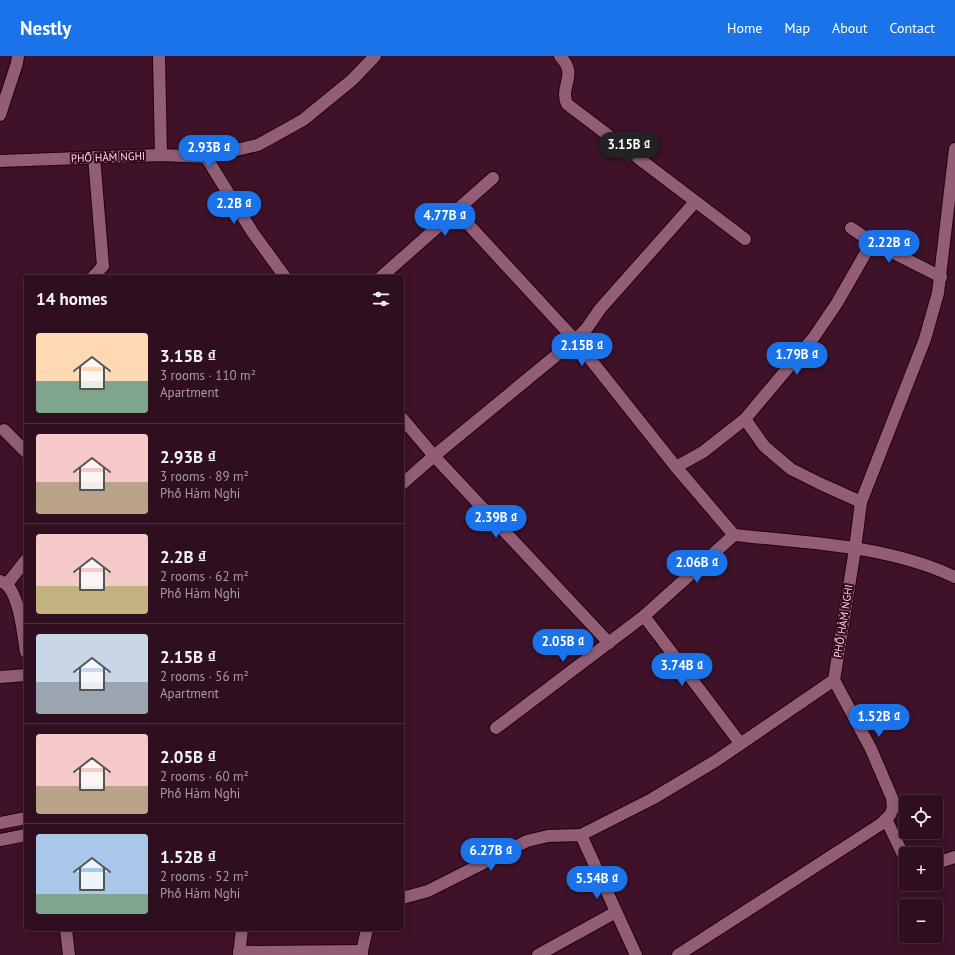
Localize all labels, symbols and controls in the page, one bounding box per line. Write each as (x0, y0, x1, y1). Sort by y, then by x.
text: Nestly (20, 16, 71, 40)
text: Home (727, 19, 762, 37)
text: Map (784, 19, 810, 37)
text: About (832, 19, 868, 37)
text: Contact (890, 19, 935, 37)
pin: 3.15B ₫ (592, 132, 666, 166)
pin: 2.93B ₫ (172, 135, 246, 169)
text: 3.15B ₫ (608, 136, 650, 153)
text: 2.93B ₫ (188, 139, 230, 156)
street label: PHỐ HÀM NGHI (71, 149, 145, 165)
pin: 2.2B ₫ (201, 191, 267, 225)
text: 2.2B ₫ (216, 195, 252, 212)
pin: 4.77B ₫ (408, 203, 482, 237)
text: 4.77B ₫ (424, 207, 466, 224)
pin: 2.22B ₫ (852, 230, 926, 264)
text: 2.22B ₫ (868, 234, 910, 251)
text: 14 homes (36, 288, 107, 310)
icon: filters (370, 288, 392, 310)
pin: 2.15B ₫ (545, 333, 619, 367)
text: 2.15B ₫ (561, 337, 603, 354)
pin: 1.79B ₫ (760, 342, 834, 376)
text: 3.15B ₫ (160, 345, 216, 367)
text: 1.79B ₫ (776, 346, 818, 363)
icon: home (68, 349, 116, 397)
text: 3 rooms · 110 m² (160, 367, 256, 384)
text: Apartment (160, 384, 219, 401)
text: 2.93B ₫ (160, 446, 216, 468)
icon: home (68, 450, 116, 498)
text: 3 rooms · 89 m² (160, 468, 249, 485)
text: Phố Hàm Nghi (160, 485, 240, 502)
pin: 2.39B ₫ (459, 505, 533, 539)
text: 2.39B ₫ (475, 509, 517, 526)
text: 2.2B ₫ (160, 546, 207, 568)
icon: home (68, 550, 116, 598)
pin: 2.06B ₫ (660, 550, 734, 584)
text: 2.06B ₫ (676, 554, 718, 571)
text: 2 rooms · 62 m² (160, 568, 249, 585)
street label: PHỐ HÀM NGHI (830, 583, 856, 659)
text: Phố Hàm Nghi (160, 585, 240, 602)
pin: 2.05B ₫ (526, 629, 600, 663)
text: 2.05B ₫ (542, 633, 584, 650)
text: 2.15B ₫ (160, 646, 216, 668)
icon: home (68, 650, 116, 698)
pin: 3.74B ₫ (645, 653, 719, 687)
text: 3.74B ₫ (661, 657, 703, 674)
text: 2 rooms · 56 m² (160, 668, 249, 685)
text: Apartment (160, 685, 219, 702)
pin: 1.52B ₫ (842, 704, 916, 738)
text: 1.52B ₫ (858, 708, 900, 725)
text: 2.05B ₫ (160, 746, 216, 768)
icon: home (68, 750, 116, 798)
text: 2 rooms · 60 m² (160, 768, 249, 785)
text: Phố Hàm Nghi (160, 785, 240, 802)
map controls (899, 795, 943, 943)
button: locate (899, 795, 943, 839)
pin: 6.27B ₫ (454, 838, 528, 872)
text: 6.27B ₫ (470, 842, 512, 859)
text: 1.52B ₫ (160, 846, 216, 868)
button: + (899, 847, 943, 891)
icon: home (68, 850, 116, 898)
pin: 5.54B ₫ (560, 866, 634, 900)
text: 2 rooms · 52 m² (160, 868, 249, 885)
text: 5.54B ₫ (576, 870, 618, 887)
text: Phố Hàm Nghi (160, 885, 240, 902)
button: − (899, 899, 943, 943)

